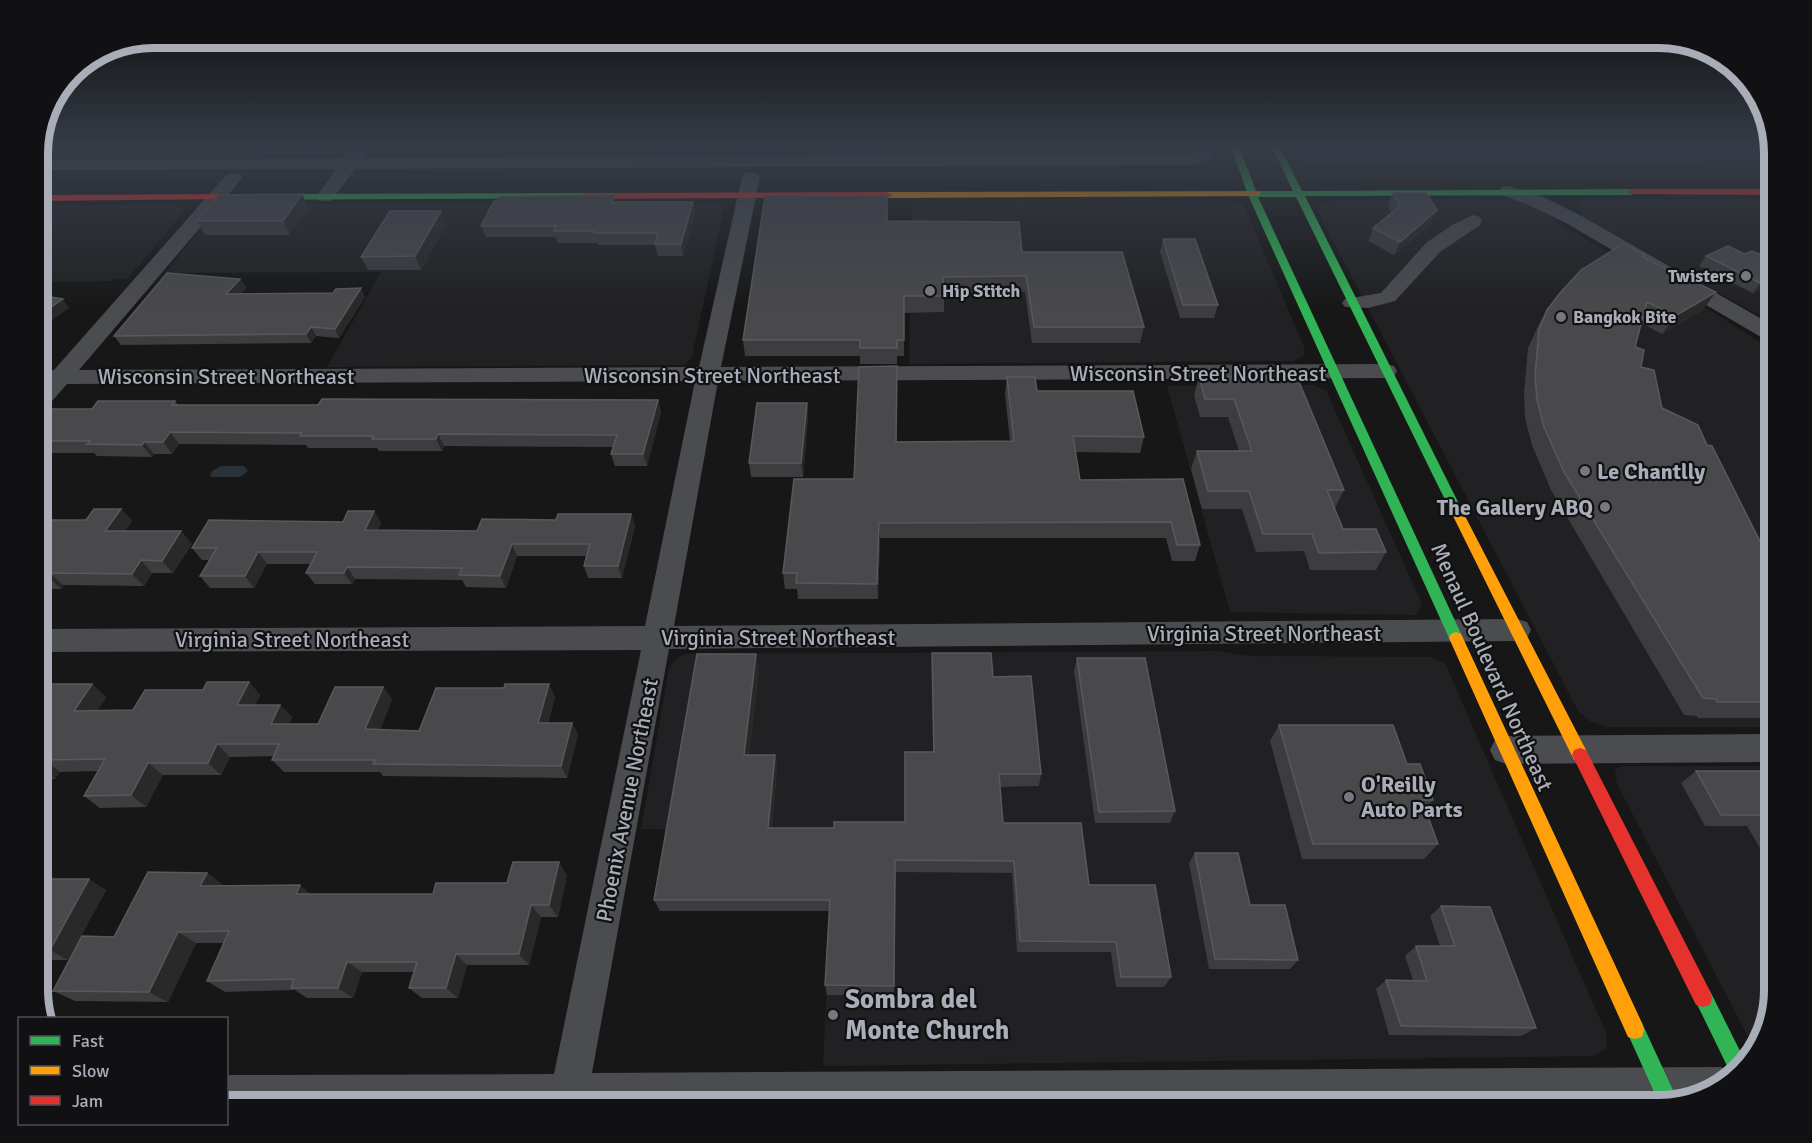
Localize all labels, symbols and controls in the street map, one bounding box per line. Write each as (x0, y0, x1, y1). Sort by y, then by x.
place label: Twisters (1668, 265, 1734, 287)
marker: Twisters (1739, 269, 1753, 283)
place label: Hip Stitch (942, 280, 1021, 302)
marker: Hip Stitch (923, 284, 937, 298)
place label: Bangkok Bite (1573, 306, 1677, 328)
marker: Bangkok Bite (1554, 310, 1568, 324)
street label: Wisconsin Street Northeast (1070, 360, 1327, 387)
street label: Wisconsin Street Northeast (584, 362, 841, 389)
street label: Wisconsin Street Northeast (98, 363, 355, 390)
place label: Le Chantlly (1597, 458, 1705, 485)
marker: Le Chantlly (1578, 464, 1592, 478)
place label: The Gallery ABQ (1437, 494, 1593, 521)
marker: The Gallery ABQ (1598, 500, 1612, 514)
street label: Menaul Boulevard Northeast (1425, 539, 1559, 795)
street label: Virginia Street Northeast (1147, 620, 1381, 647)
street label: Virginia Street Northeast (661, 624, 895, 651)
street label: Virginia Street Northeast (175, 626, 409, 653)
street label: Phoenix Avenue Northeast (590, 676, 664, 924)
place label: O'Reilly Auto Parts (1361, 771, 1463, 823)
marker: O'Reilly Auto Parts (1342, 790, 1356, 804)
place label: Sombra del Monte Church (845, 983, 1009, 1047)
marker: Sombra del Monte Church (826, 1008, 840, 1022)
legend (18, 1017, 228, 1125)
text: Fast (72, 1030, 104, 1052)
text: Slow (72, 1060, 109, 1082)
text: Jam (72, 1090, 103, 1112)

